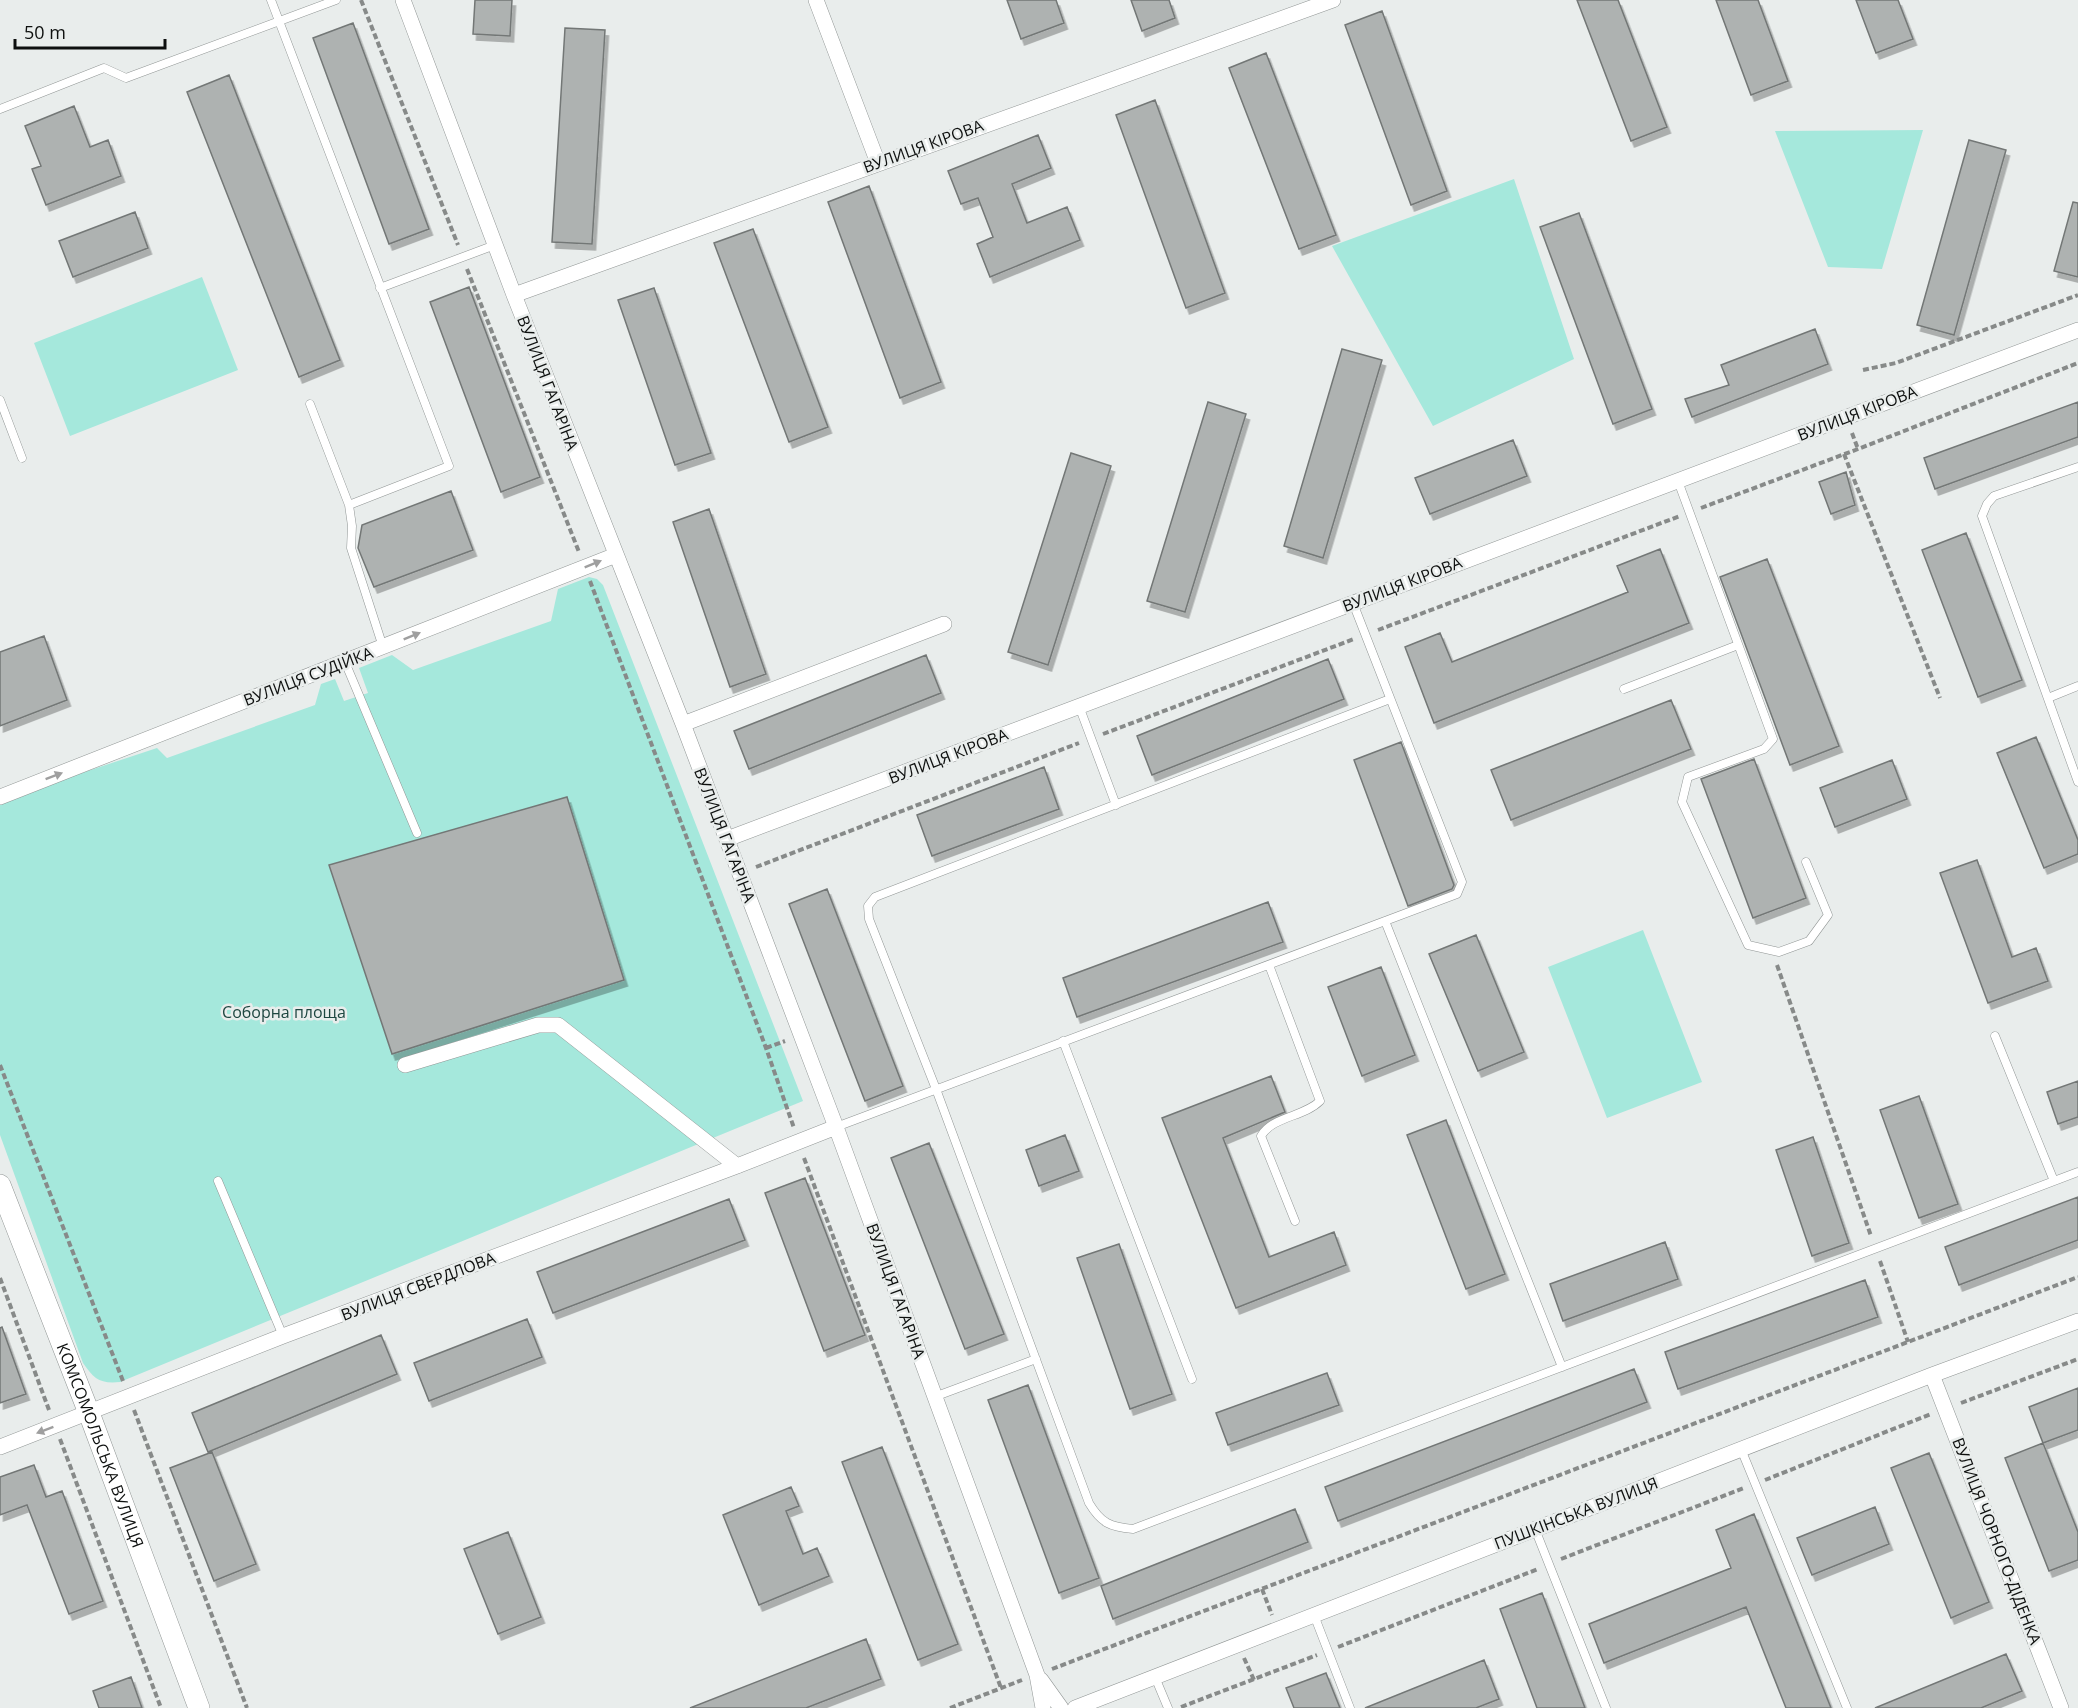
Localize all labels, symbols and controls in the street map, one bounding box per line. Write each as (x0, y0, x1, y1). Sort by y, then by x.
scale bar (15, 12, 165, 50)
text: 50 m (24, 20, 66, 44)
street label: ВУЛИЦЯ КІРОВА (860, 114, 987, 178)
street label: ВУЛИЦЯ ГАГАРІНА (512, 313, 584, 454)
street label: ВУЛИЦЯ КІРОВА (1794, 380, 1921, 446)
street label: ВУЛИЦЯ КІРОВА (1339, 551, 1466, 617)
one-way arrow (585, 559, 603, 569)
one-way arrow (403, 631, 421, 640)
street label: ВУЛИЦЯ СУДІЙКА (240, 641, 377, 711)
street label: ВУЛИЦЯ КІРОВА (885, 723, 1012, 789)
street label: ВУЛИЦЯ ГАГАРІНА (689, 765, 761, 906)
one-way arrow (46, 771, 64, 781)
park label: Соборна площа (222, 1001, 346, 1023)
street label: ВУЛИЦЯ ГАГАРІНА (861, 1220, 931, 1363)
street label: ВУЛИЦЯ СВЕРДЛОВА (338, 1246, 499, 1326)
street label: КОМСОМОЛЬСЬКА ВУЛИЦЯ (52, 1340, 149, 1551)
one-way arrow (35, 1426, 53, 1436)
street label: ВУЛИЦЯ ЧОРНОГО-ДІДЕНКА (1947, 1434, 2047, 1648)
street label: ПУШКІНСЬКА ВУЛИЦЯ (1491, 1472, 1661, 1554)

